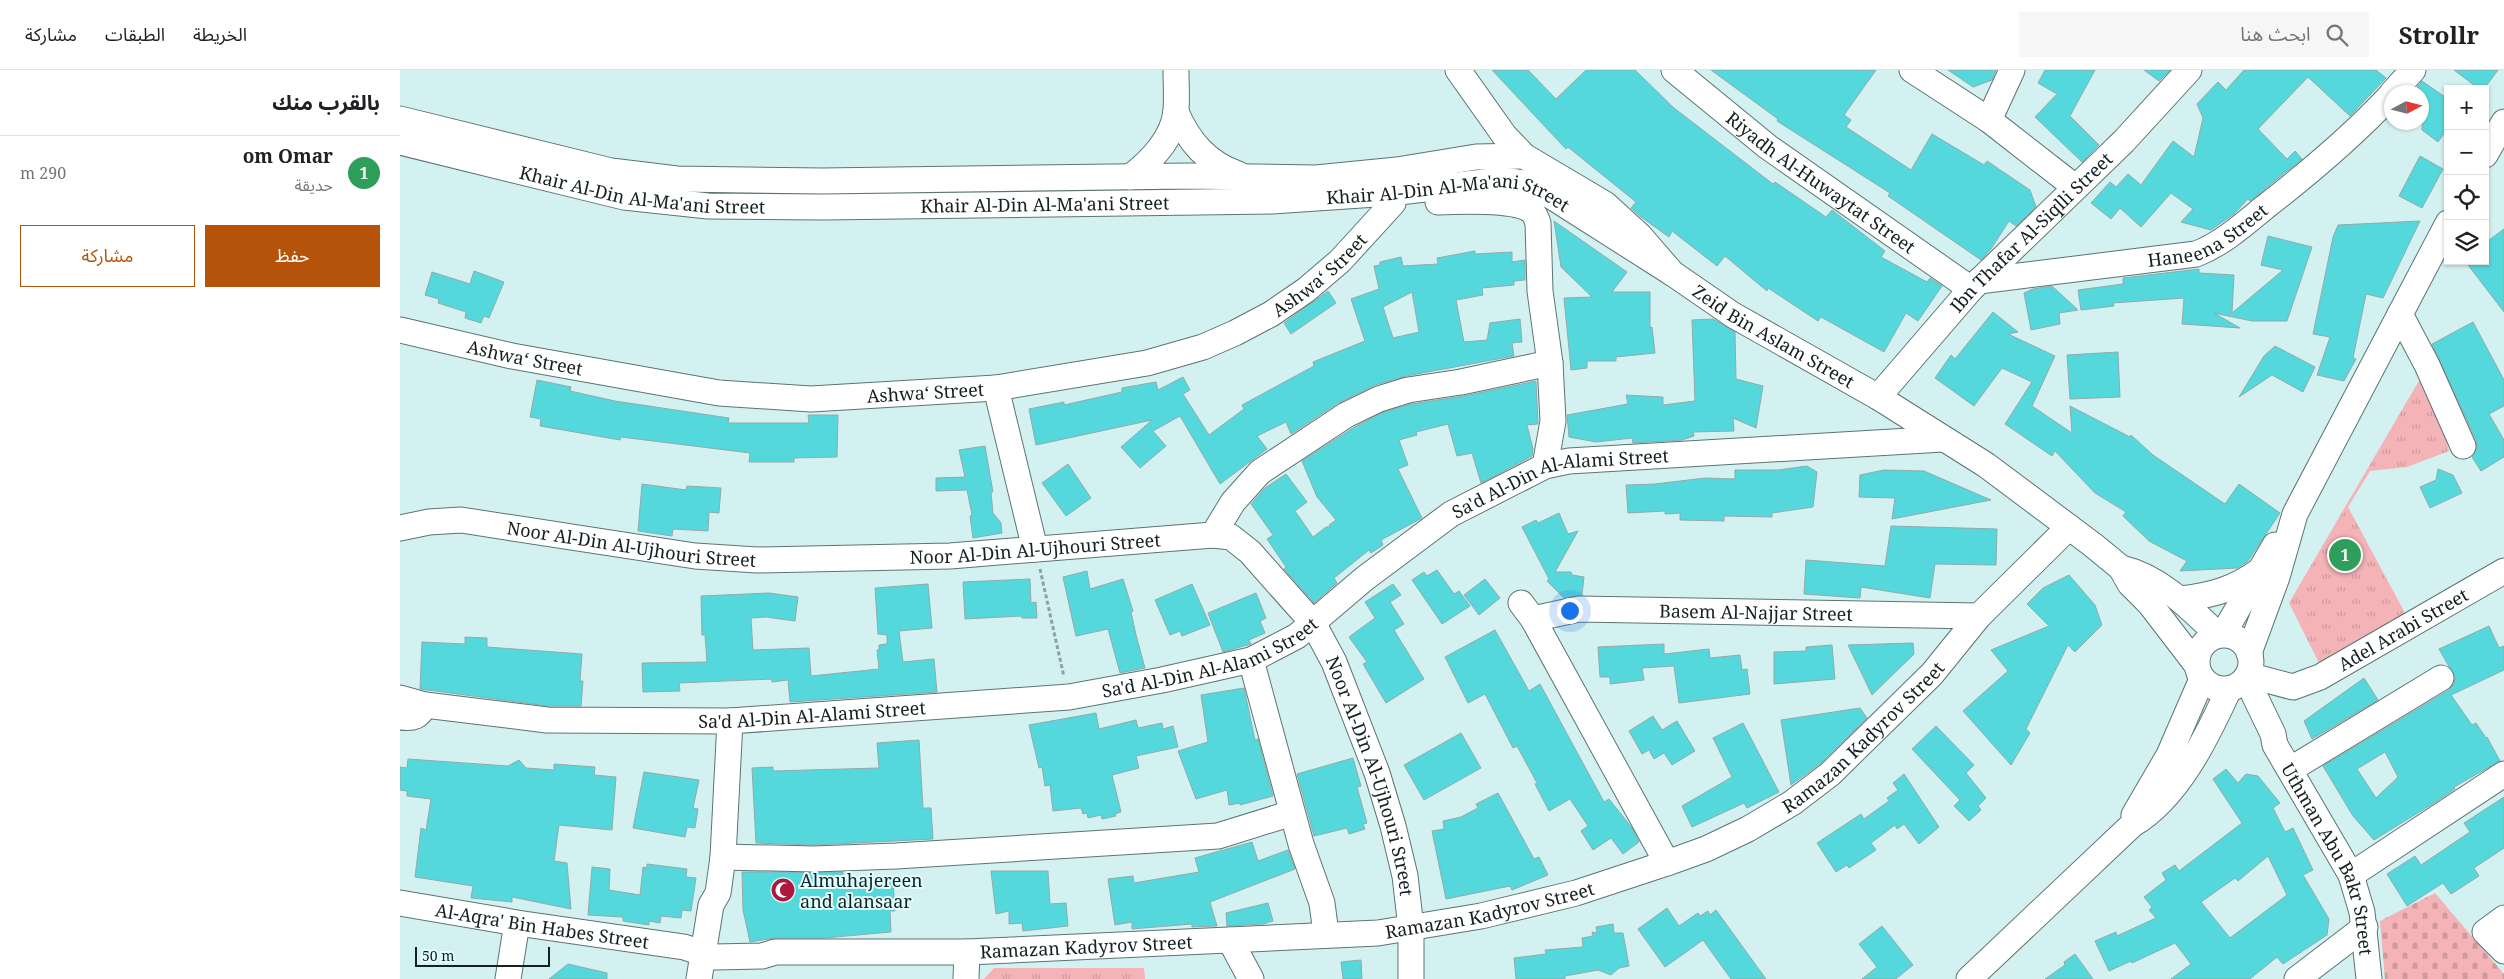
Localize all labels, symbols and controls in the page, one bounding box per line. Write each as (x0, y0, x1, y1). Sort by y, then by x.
search box (2019, 12, 2369, 57)
text: Strollr (2399, 18, 2479, 51)
text: ابحث هنا (2240, 21, 2311, 47)
icon: search (2323, 21, 2351, 49)
text: مشاركة (25, 22, 77, 46)
text: الطبقات (105, 22, 165, 46)
text: الخريطة (193, 22, 247, 46)
north arrow (2384, 85, 2429, 130)
map controls (2444, 85, 2489, 265)
button: + (2444, 85, 2489, 130)
text: بالقرب منك (272, 88, 380, 116)
street label: Riyadh Al-Huwaytat Street (1721, 106, 1920, 259)
button: − (2444, 130, 2489, 175)
text: om Omar (243, 143, 333, 169)
street label: Ibn Thafar Al-Siqlli Street (1944, 147, 2117, 317)
street label: Khair Al-Din Al-Ma'ani Street (517, 160, 765, 218)
text: 290 m (20, 162, 66, 184)
text: 1 (359, 162, 369, 184)
street label: Khair Al-Din Al-Ma'ani Street (1325, 168, 1574, 217)
text: حديقة (295, 174, 333, 196)
button: locate (2444, 175, 2489, 220)
street label: Khair Al-Din Al-Ma'ani Street (920, 190, 1169, 218)
street label: Haneena Street (2146, 198, 2272, 272)
button: layers (2444, 220, 2489, 265)
button: مشاركة (20, 225, 195, 287)
button: حفظ (205, 225, 380, 287)
street label: Ashwa‘ Street (1267, 228, 1372, 322)
street label: Zeid Bin Aslam Street (1688, 279, 1859, 393)
street label: Ashwa‘ Street (465, 334, 585, 380)
street label: Ashwa‘ Street (866, 377, 985, 408)
street label: Sa'd Al-Din Al-Alami Street (1448, 443, 1669, 524)
street label: Noor Al-Din Al-Ujhouri Street (505, 515, 757, 572)
street label: Noor Al-Din Al-Ujhouri Street (909, 527, 1161, 569)
pin: 1 (2329, 536, 2361, 574)
street label: Adel Arabi Street (2334, 582, 2472, 676)
your location (1557, 598, 1583, 624)
street label: Basem Al-Najjar Street (1659, 598, 1853, 626)
street label: Sa'd Al-Din Al-Alami Street (1100, 612, 1323, 703)
street label: Noor Al-Din Al-Ujhouri Street (1321, 652, 1419, 897)
street label: Ramazan Kadyrov Street (1778, 657, 1949, 818)
street label: Sa'd Al-Din Al-Alami Street (698, 695, 926, 733)
street label: Uthman Abu Bakr Street (2276, 759, 2378, 956)
place label: Almuhajereen and alansaar (800, 868, 923, 913)
street label: Ramazan Kadyrov Street (1383, 876, 1597, 944)
mosque icon: Almuhajereen and alansaar (770, 877, 796, 903)
street label: Al-Aqra' Bin Habes Street (434, 897, 650, 954)
street label: Ramazan Kadyrov Street (979, 930, 1193, 963)
scale bar (415, 944, 550, 967)
text: 50 m (422, 946, 455, 965)

